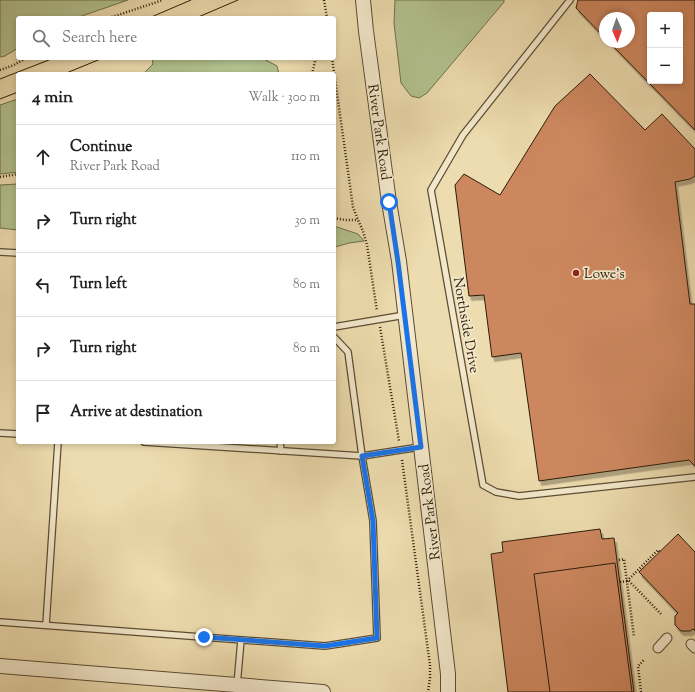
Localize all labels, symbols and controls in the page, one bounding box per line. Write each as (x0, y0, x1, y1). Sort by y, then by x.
north arrow (599, 12, 635, 48)
map controls (647, 12, 683, 84)
button: + (647, 12, 683, 48)
search box (16, 16, 336, 60)
icon: search (30, 27, 52, 49)
text: Search here (62, 28, 137, 49)
button: − (647, 48, 683, 84)
street label: River Park Road (361, 83, 395, 182)
text: 4 min (32, 86, 73, 110)
text: Walk · 300 m (248, 89, 320, 107)
text: Continue (70, 137, 132, 158)
icon: ahead (32, 146, 54, 168)
text: 110 m (291, 148, 320, 166)
text: River Park Road (70, 158, 160, 176)
route start (380, 193, 398, 211)
icon: right (32, 210, 54, 232)
text: Turn right (70, 210, 136, 231)
text: 30 m (294, 212, 320, 230)
place label: Lowe's (584, 265, 625, 285)
marker: Lowe's (571, 268, 581, 278)
icon: left (32, 274, 54, 296)
text: Turn left (70, 274, 127, 295)
text: 80 m (293, 276, 320, 294)
street label: Northside Drive (447, 276, 483, 375)
icon: right (32, 338, 54, 360)
text: Turn right (70, 338, 136, 359)
text: 80 m (293, 340, 320, 358)
icon: arrive (32, 402, 54, 424)
text: Arrive at destination (70, 402, 203, 423)
street label: River Park Road (415, 462, 447, 561)
route end (195, 628, 213, 646)

